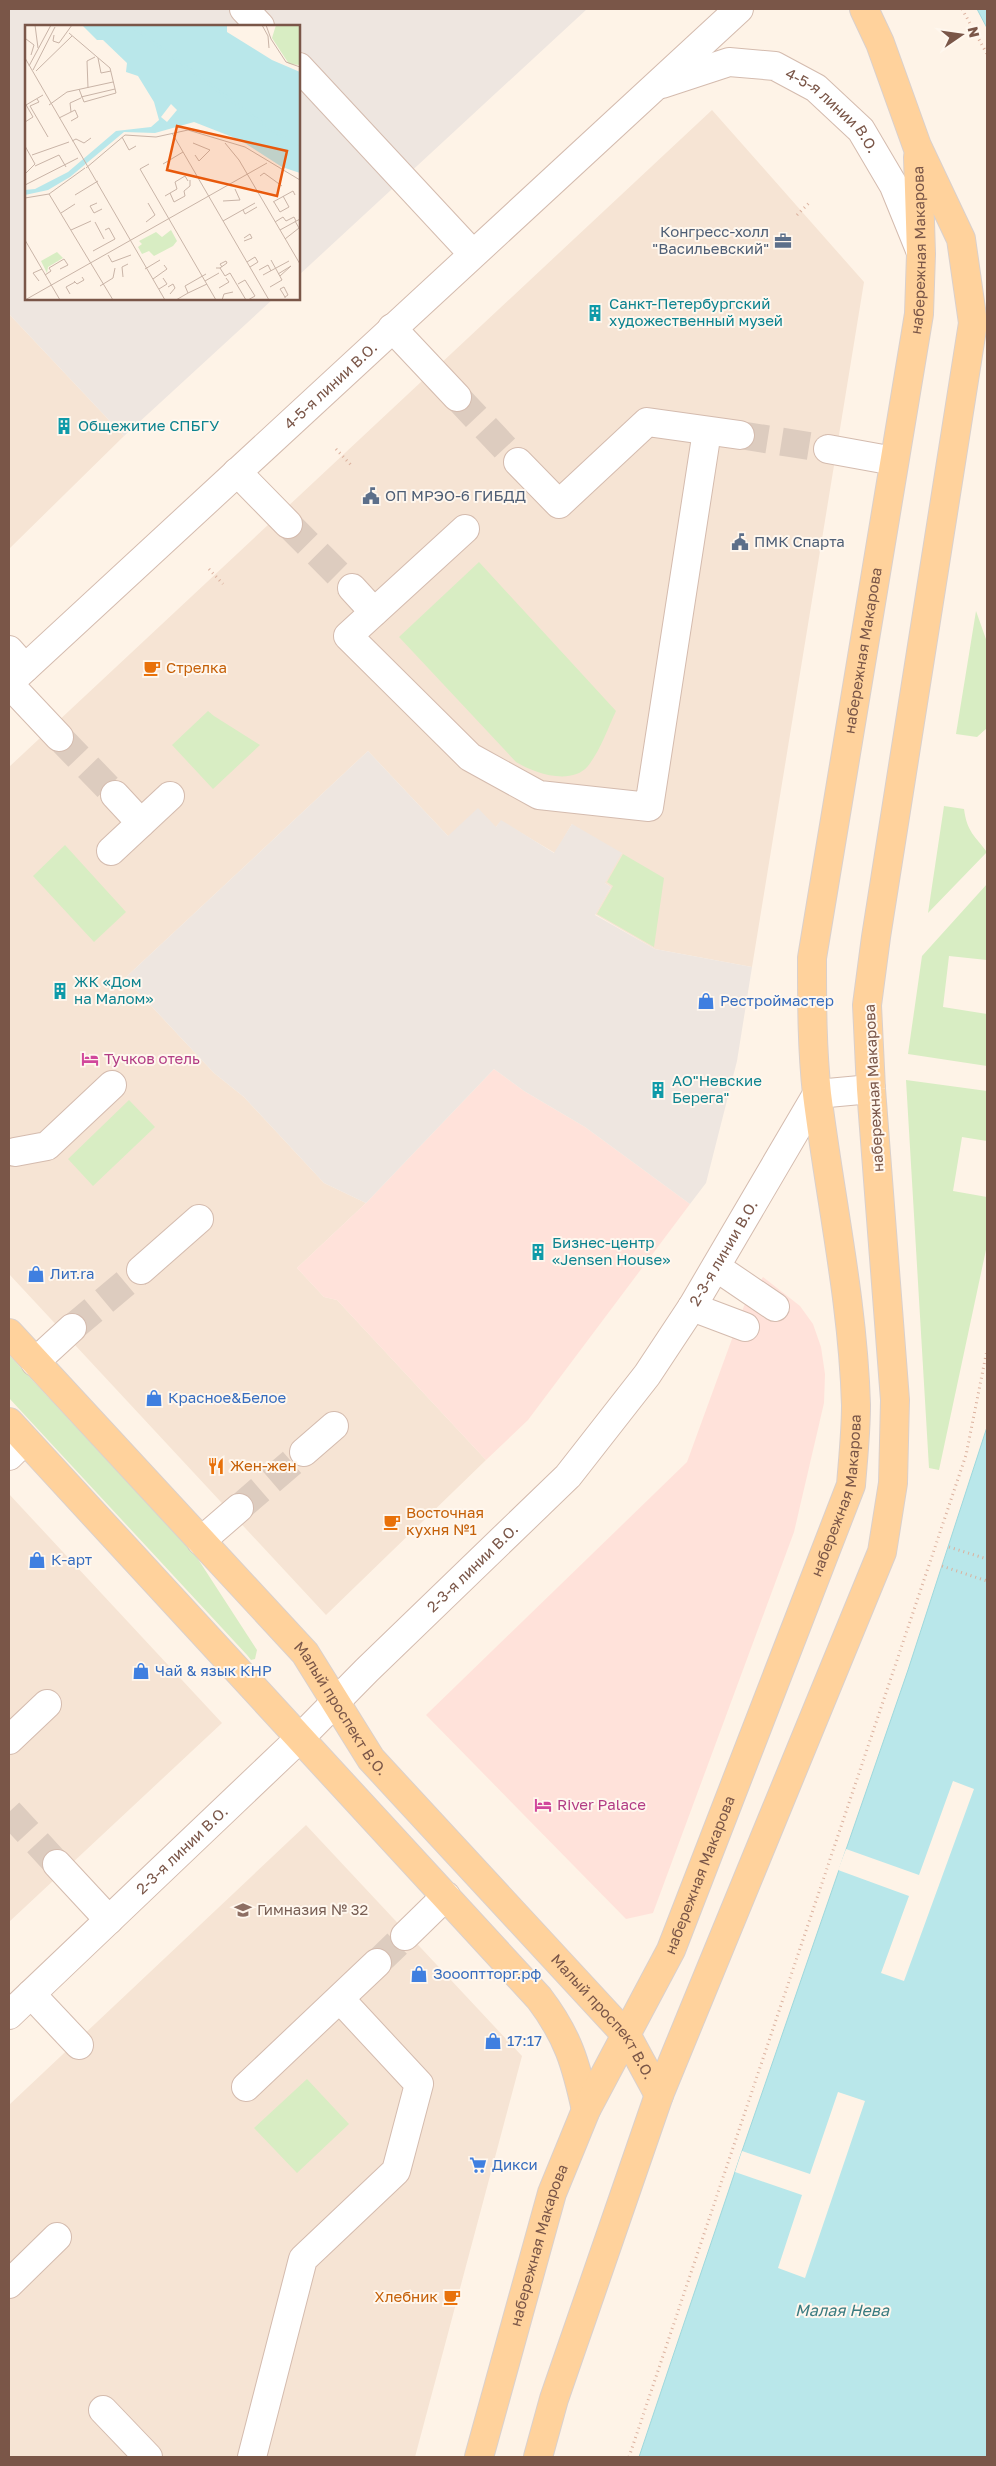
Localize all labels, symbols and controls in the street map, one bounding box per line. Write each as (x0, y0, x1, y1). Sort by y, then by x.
north arrow (936, 10, 986, 60)
inset map (25, 25, 300, 300)
text: N (965, 25, 984, 39)
street label: 4-5-я линии В.О. (783, 63, 882, 156)
street label: набережная Макарова (906, 166, 929, 335)
place label: Конгресс-холл "Васильевский" (652, 222, 769, 257)
office icon: Конгресс-холл "Васильевский" (773, 231, 793, 251)
place label: Санкт-Петербургский художественный музей (609, 294, 783, 329)
building icon: Санкт-Петербургский художественный музей (585, 303, 605, 323)
street label: 4-5-я линии В.О. (280, 338, 380, 433)
building icon: Общежитие СПБГУ (54, 416, 74, 436)
place label: Общежитие СПБГУ (78, 416, 219, 434)
public building icon: ОП МРЭО-6 ГИБДД (361, 486, 381, 506)
place label: ОП МРЭО-6 ГИБДД (385, 486, 526, 504)
public building icon: ПМК Спарта (730, 532, 750, 552)
place label: ПМК Спарта (754, 532, 845, 550)
street label: набережная Макарова (839, 566, 885, 735)
cafe icon: Стрелка (142, 658, 162, 678)
place label: Стрелка (166, 658, 227, 676)
place label: ЖК «Дом на Малом» (74, 972, 154, 1007)
building icon: ЖК «Дом на Малом» (50, 981, 70, 1001)
shop icon: Рестроймастер (696, 991, 716, 1011)
place label: Рестроймастер (720, 991, 834, 1009)
street label: набережная Макарова (860, 1004, 886, 1173)
hotel icon: Тучков отель (80, 1049, 100, 1069)
place label: Тучков отель (104, 1049, 200, 1067)
place label: АО"Невские Берега" (672, 1071, 762, 1106)
building icon: АО"Невские Берега" (648, 1080, 668, 1100)
street label: 2-3-я линии В.О. (685, 1196, 761, 1309)
place label: Бизнес-центр «Jensen House» (552, 1233, 671, 1268)
building icon: Бизнес-центр «Jensen House» (528, 1242, 548, 1262)
shop icon: Лит.ra (26, 1264, 46, 1284)
place label: Лит.ra (50, 1264, 94, 1282)
shop icon: Красное&Белое (144, 1388, 164, 1408)
place label: Красное&Белое (168, 1388, 287, 1406)
street label: набережная Макарова (806, 1414, 864, 1579)
restaurant icon: Жен-жен (206, 1456, 226, 1476)
place label: Жен-жен (230, 1456, 297, 1474)
place label: Восточная кухня №1 (406, 1503, 484, 1538)
cafe icon: Восточная кухня №1 (382, 1512, 402, 1532)
street label: 2-3-я линии В.О. (423, 1519, 521, 1615)
shop icon: К-арт (27, 1550, 47, 1570)
place label: К-арт (51, 1550, 93, 1568)
street label: Малый проспект В.О. (291, 1637, 392, 1779)
shop icon: Чай & язык КНР (131, 1661, 151, 1681)
place label: Чай & язык КНР (155, 1661, 272, 1679)
street label: набережная Макарова (660, 1793, 738, 1957)
hotel icon: River Palace (533, 1795, 553, 1815)
place label: River Palace (557, 1795, 646, 1813)
street label: 2-3-я линии В.О. (132, 1802, 231, 1897)
school or university icon: Гимназия № 32 (233, 1900, 253, 1920)
place label: Гимназия № 32 (257, 1900, 368, 1918)
street label: Малый проспект В.О. (548, 1950, 659, 2082)
shop icon: Зоооптторг.рф (409, 1964, 429, 1984)
place label: Зоооптторг.рф (433, 1964, 541, 1982)
shop icon: 17:17 (483, 2031, 503, 2051)
place label: 17:17 (507, 2031, 542, 2049)
supermarket icon: Дикси (468, 2155, 488, 2175)
place label: Дикси (492, 2155, 538, 2173)
street label: набережная Макарова (506, 2161, 571, 2328)
place label: Хлебник (374, 2287, 438, 2305)
cafe icon: Хлебник (442, 2287, 462, 2307)
water label: Малая Нева (795, 2300, 890, 2320)

